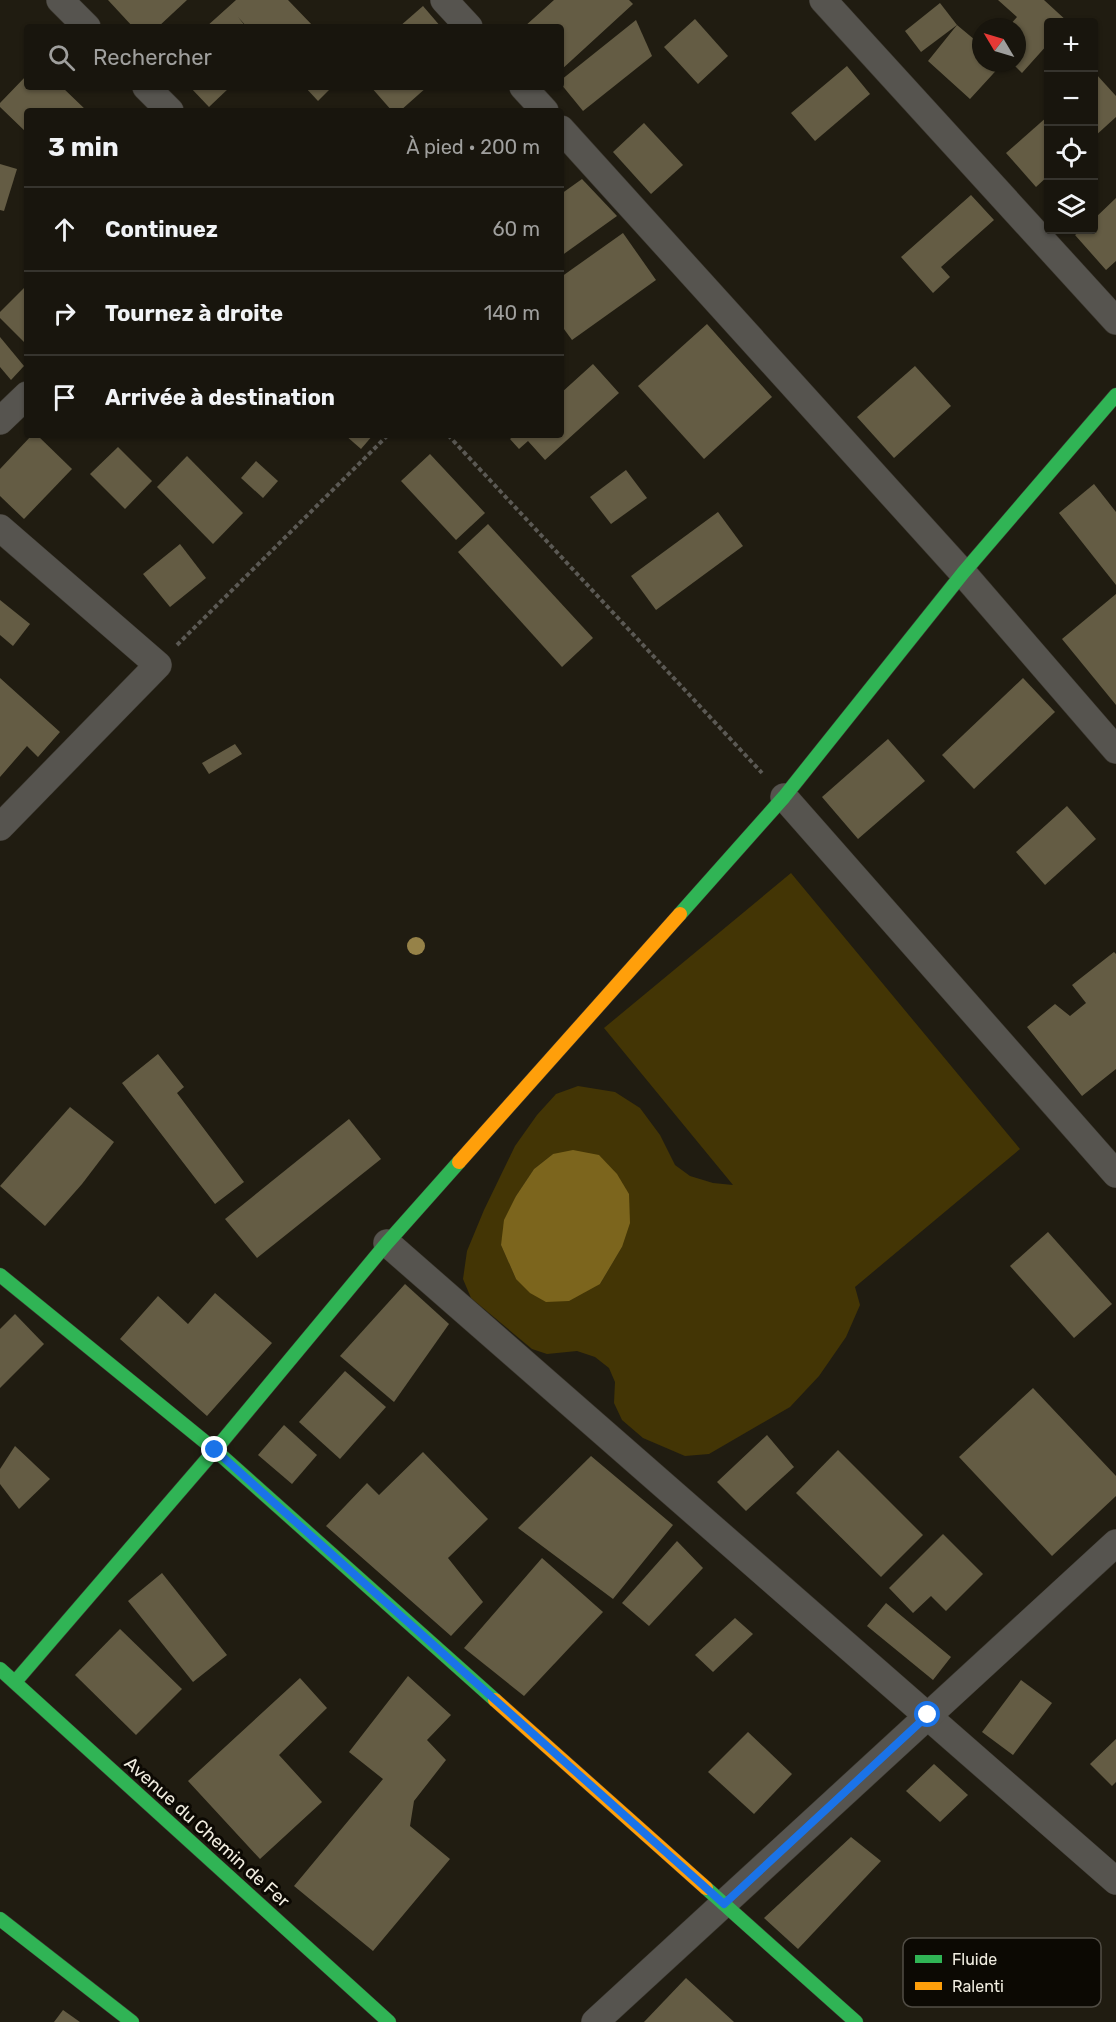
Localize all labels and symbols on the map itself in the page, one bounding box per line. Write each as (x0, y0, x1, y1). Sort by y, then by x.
north arrow (972, 18, 1026, 72)
route end (201, 1436, 227, 1462)
route start (914, 1701, 940, 1727)
street label: Avenue du Chemin de Fer (120, 1752, 294, 1912)
legend (903, 1938, 1101, 2007)
text: Fluide (952, 1950, 997, 1969)
text: Ralenti (952, 1977, 1004, 1996)

